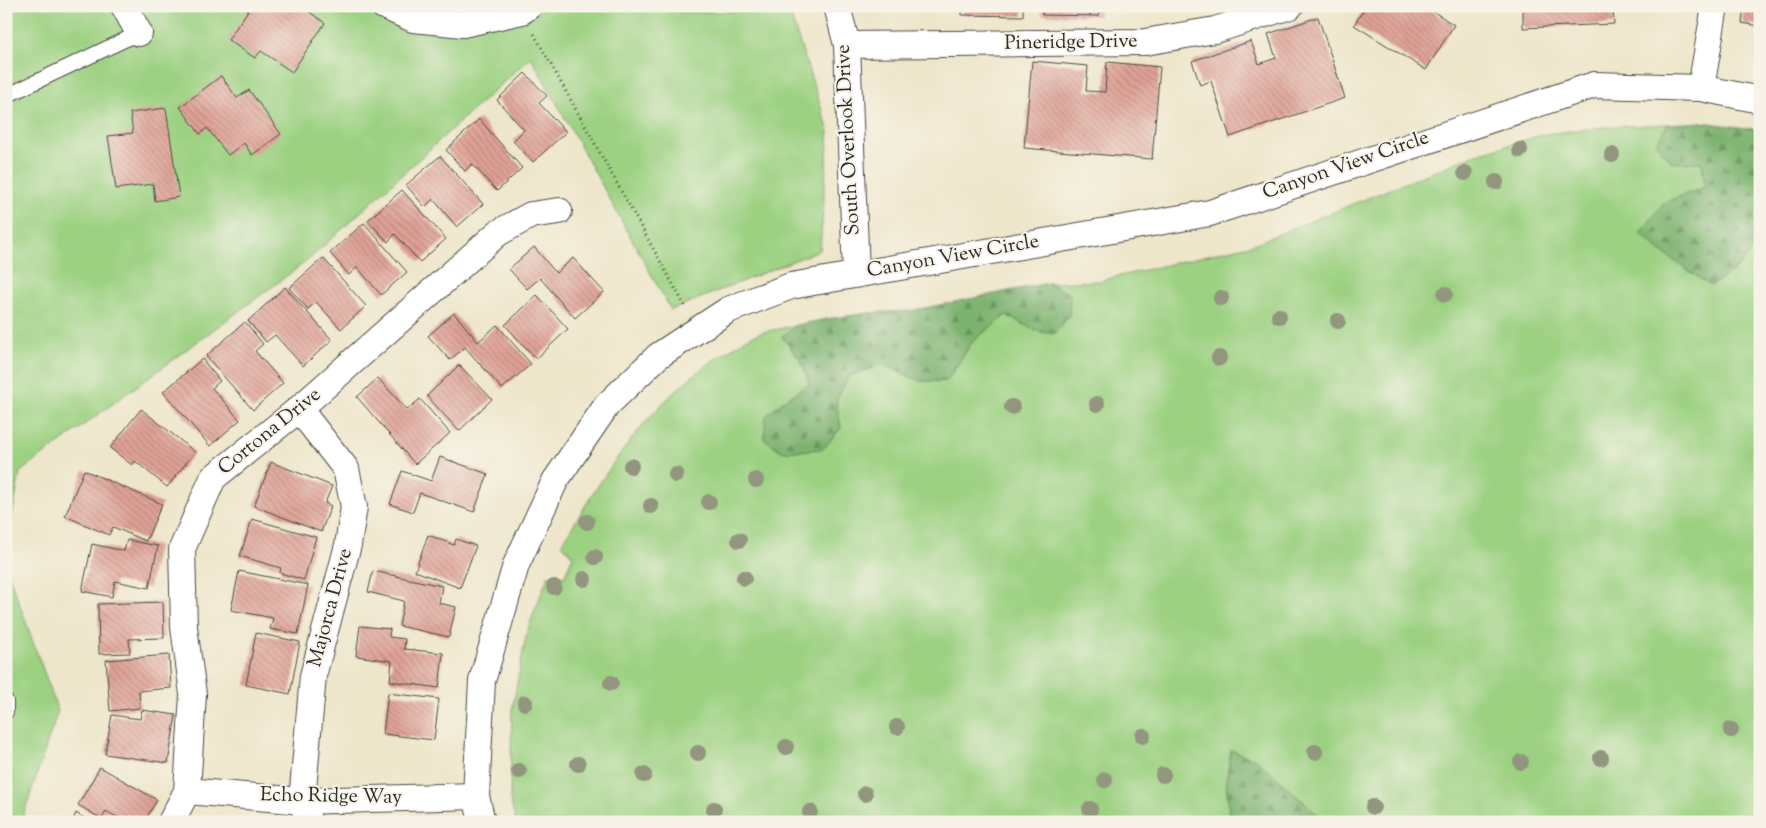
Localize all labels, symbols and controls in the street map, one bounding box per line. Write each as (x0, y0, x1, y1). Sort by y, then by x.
street label: Pineridge Drive (1004, 27, 1138, 59)
street label: South Overlook Drive (830, 44, 868, 236)
street label: Canyon View Circle (1259, 124, 1433, 208)
street label: Canyon View Circle (865, 228, 1041, 286)
street label: Cortona Drive (212, 381, 328, 483)
street label: Majorca Drive (301, 545, 361, 671)
street label: Echo Ridge Way (260, 781, 402, 813)

